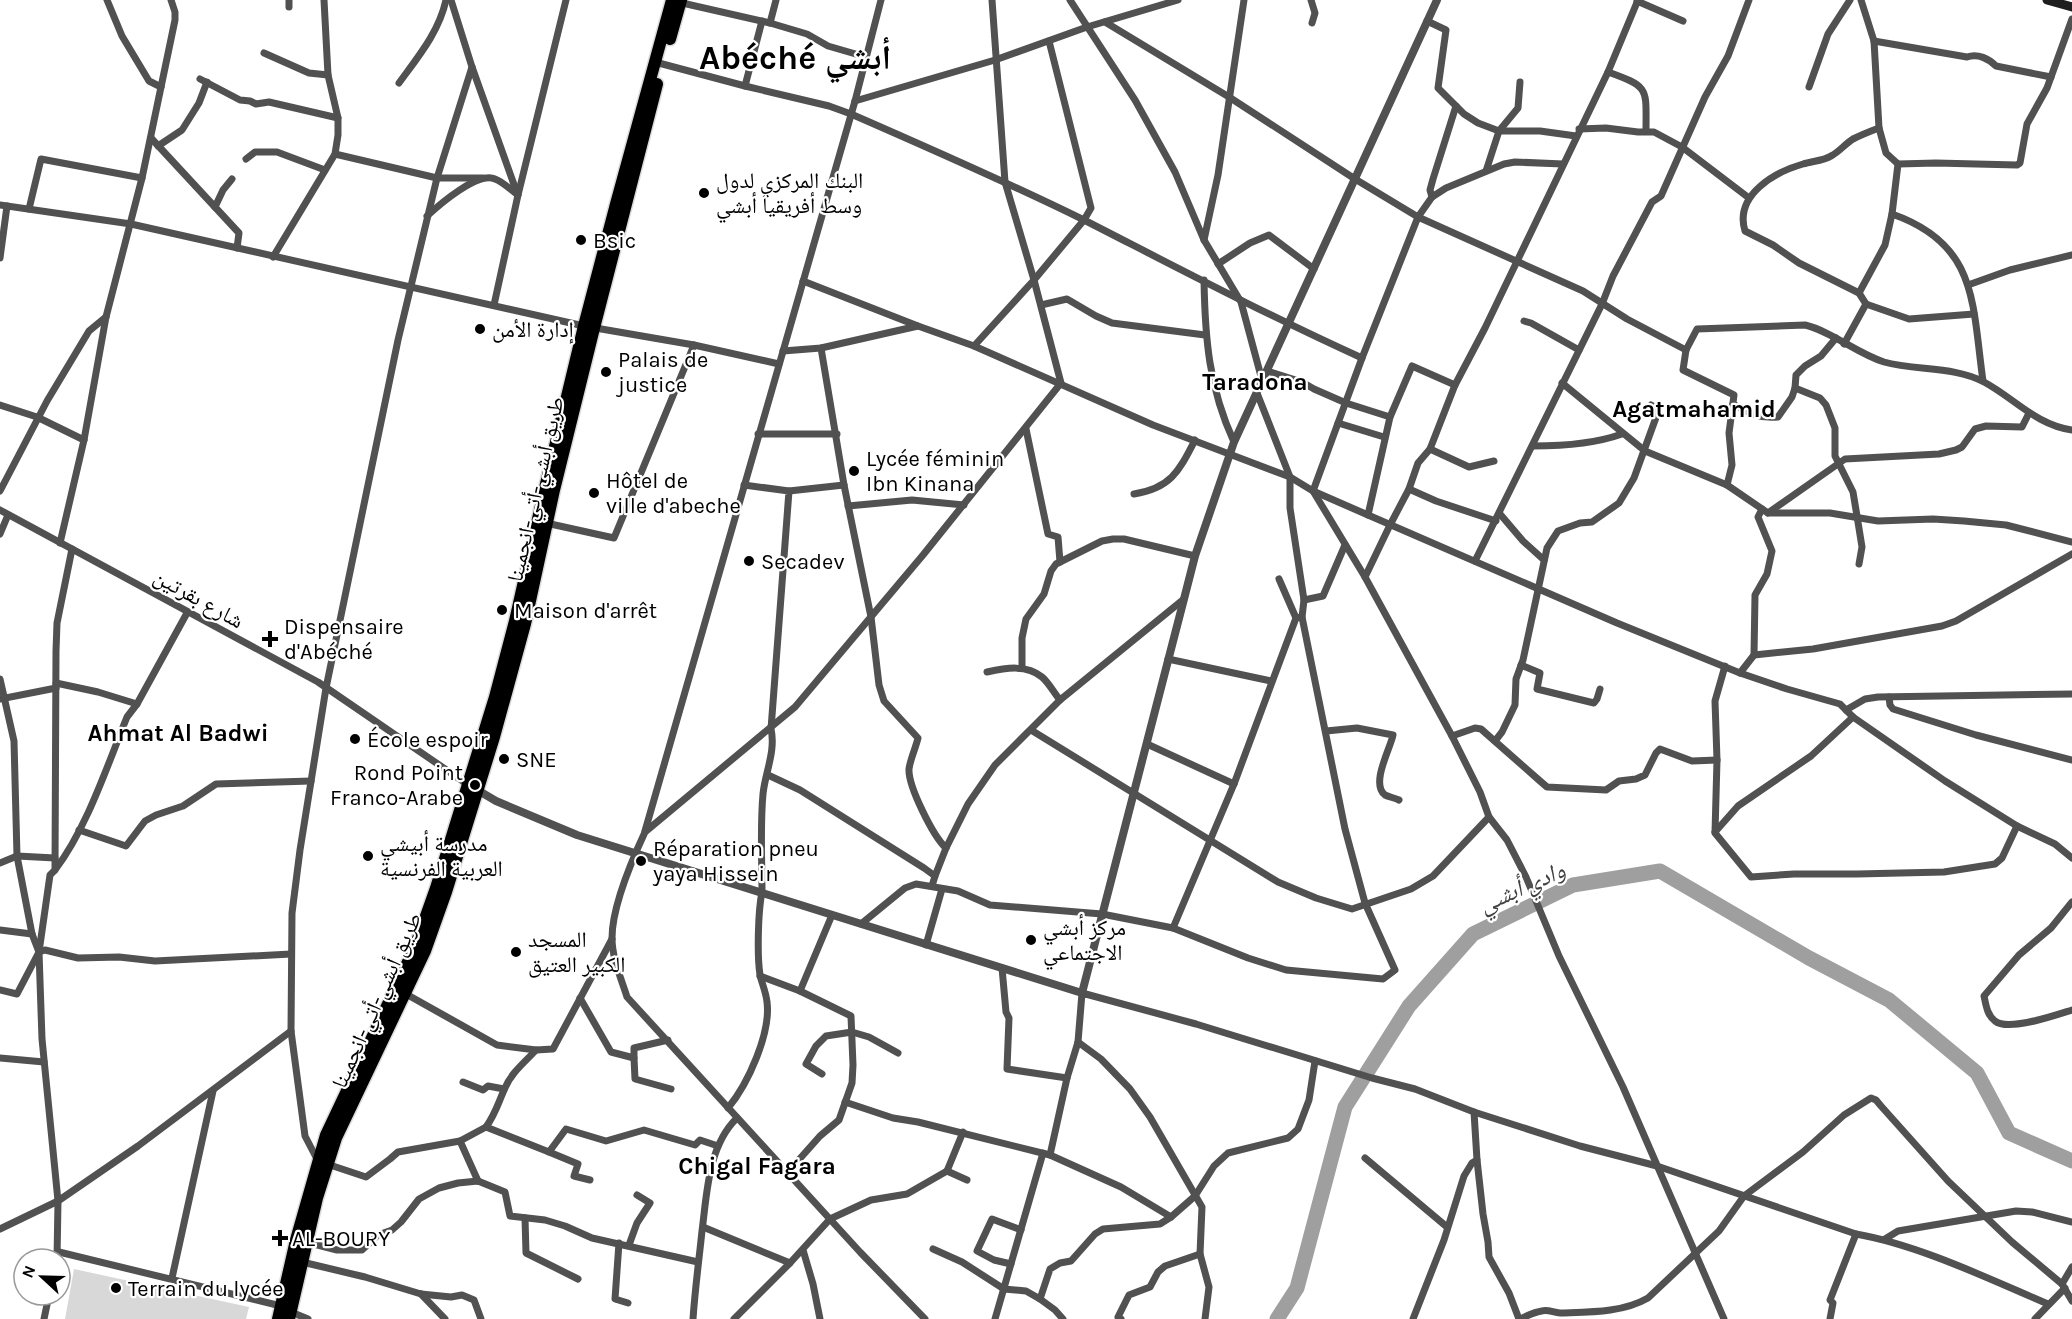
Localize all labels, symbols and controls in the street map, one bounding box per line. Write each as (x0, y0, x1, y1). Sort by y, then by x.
district label: Abéché أبشي (699, 36, 891, 84)
place label: البنك المركزي لدول وسط أفريقيا أبشي (716, 168, 863, 223)
marker: البنك المركزي لدول وسط أفريقيا أبشي (697, 186, 711, 200)
place label: Bsic (593, 228, 636, 254)
marker: Bsic (574, 233, 588, 247)
place label: إدارة الأمن (492, 317, 574, 344)
marker: إدارة الأمن (473, 322, 487, 336)
place label: Palais de justice (616, 347, 708, 398)
marker: Palais de justice (599, 365, 613, 379)
district label: Taradona (1202, 368, 1308, 396)
street label: طريق أبشي-أتي-انجمينا (501, 394, 573, 585)
district label: Agatmahamid (1612, 395, 1776, 423)
place label: Lycée féminin Ibn Kinana (866, 446, 1004, 497)
marker: Lycée féminin Ibn Kinana (847, 464, 861, 478)
place label: Hôtel de ville d'abeche (606, 468, 741, 519)
marker: Hôtel de ville d'abeche (587, 486, 601, 500)
place label: Secadev (761, 549, 844, 575)
marker: Secadev (742, 554, 756, 568)
street label: شارع بقرتين (149, 564, 248, 634)
place label: Maison d'arrêt (514, 598, 657, 624)
marker: Maison d'arrêt (495, 603, 509, 617)
place label: Dispensaire d'Abéché (284, 614, 404, 665)
marker: Dispensaire d'Abéché (261, 630, 279, 648)
district label: Ahmat Al Badwi (87, 719, 269, 747)
place label: École espoir (367, 726, 488, 753)
marker: École espoir (348, 732, 362, 746)
place label: SNE (516, 747, 557, 773)
marker: SNE (497, 752, 511, 766)
place label: Rond Point Franco-Arabe (330, 760, 463, 811)
marker: Rond Point Franco-Arabe (468, 778, 482, 792)
place label: مدرسة أبيشي العربية الفرنسية (380, 830, 503, 882)
place label: Réparation pneu yaya Hissein (652, 836, 819, 887)
marker: مدرسة أبيشي العربية الفرنسية (361, 849, 375, 863)
marker: Réparation pneu yaya Hissein (634, 854, 648, 868)
water label: وادي أبشي (1474, 855, 1572, 923)
street label: طريق أبشي-أتي-انجمينا (326, 908, 431, 1094)
place label: مركز أبشي الاجتماعي (1043, 914, 1126, 970)
place label: المسجد الكبير العتيق (528, 927, 625, 978)
marker: مركز أبشي الاجتماعي (1024, 933, 1038, 947)
marker: المسجد الكبير العتيق (509, 945, 523, 959)
district label: Chigal Fagara (678, 1152, 836, 1180)
place label: AL-BOURY (292, 1226, 390, 1252)
marker: AL-BOURY (273, 1231, 287, 1245)
north arrow (12, 1247, 72, 1307)
text: N (18, 1263, 40, 1280)
place label: Terrain du lycée (128, 1276, 284, 1302)
marker: Terrain du lycée (109, 1281, 123, 1295)

